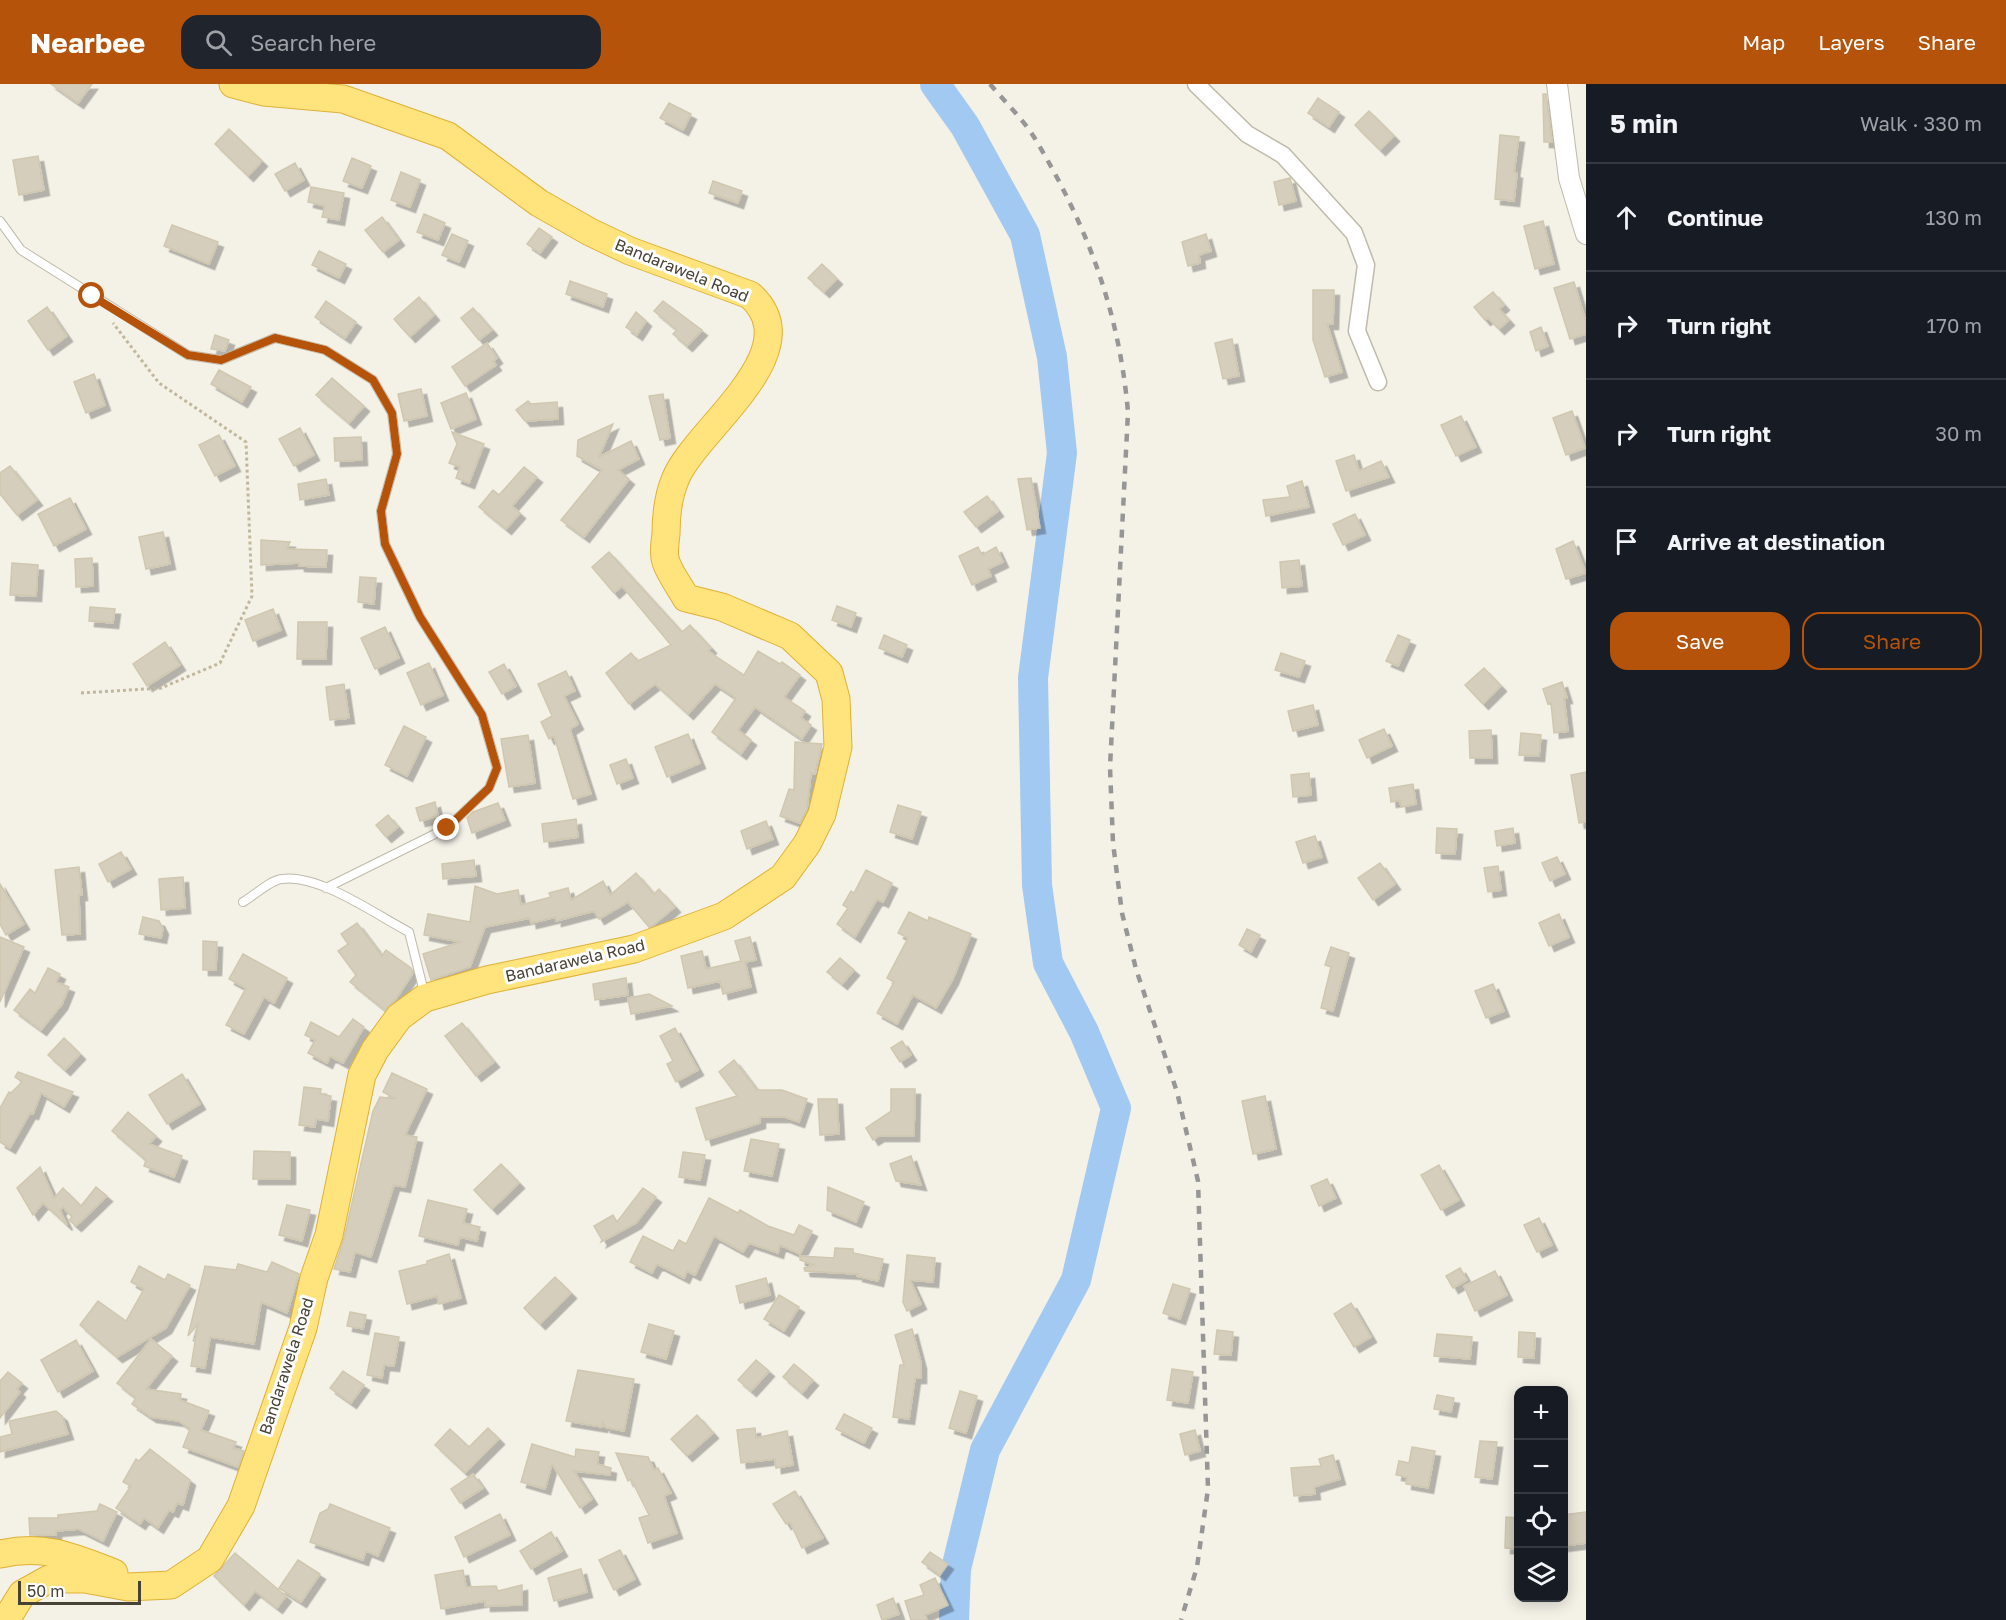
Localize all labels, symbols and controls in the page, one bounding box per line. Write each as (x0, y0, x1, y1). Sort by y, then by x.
search box (181, 15, 601, 69)
text: Nearbee (30, 26, 145, 59)
icon: search (202, 26, 235, 59)
text: Search here (250, 29, 376, 56)
text: Map (1742, 29, 1785, 55)
text: Layers (1818, 29, 1885, 55)
text: Share (1918, 29, 1976, 55)
text: 5 min (1610, 108, 1678, 139)
text: Walk · 330 m (1860, 111, 1982, 135)
icon: ahead (1610, 201, 1643, 234)
text: Continue (1667, 204, 1763, 231)
text: 130 m (1926, 205, 1982, 229)
street label: Bandarawela Road (612, 234, 752, 306)
route start (78, 282, 104, 308)
icon: right (1610, 309, 1643, 342)
text: Turn right (1667, 312, 1771, 339)
text: 170 m (1927, 313, 1982, 337)
icon: right (1610, 417, 1643, 450)
text: Turn right (1667, 420, 1771, 447)
text: 30 m (1935, 421, 1982, 445)
icon: arrive (1610, 525, 1643, 558)
text: Arrive at destination (1667, 528, 1885, 555)
button: Save (1610, 612, 1790, 670)
button: Share (1802, 612, 1982, 670)
route end (433, 814, 459, 840)
street label: Bandarawela Road (503, 934, 647, 986)
street label: Bandarawela Road (254, 1295, 318, 1437)
map controls (1514, 1386, 1568, 1602)
button: + (1514, 1386, 1568, 1440)
button: − (1514, 1440, 1568, 1494)
button: locate (1514, 1494, 1568, 1548)
button: layers (1514, 1548, 1568, 1602)
scale bar (18, 1578, 141, 1606)
text: 50 m (27, 1581, 64, 1601)

